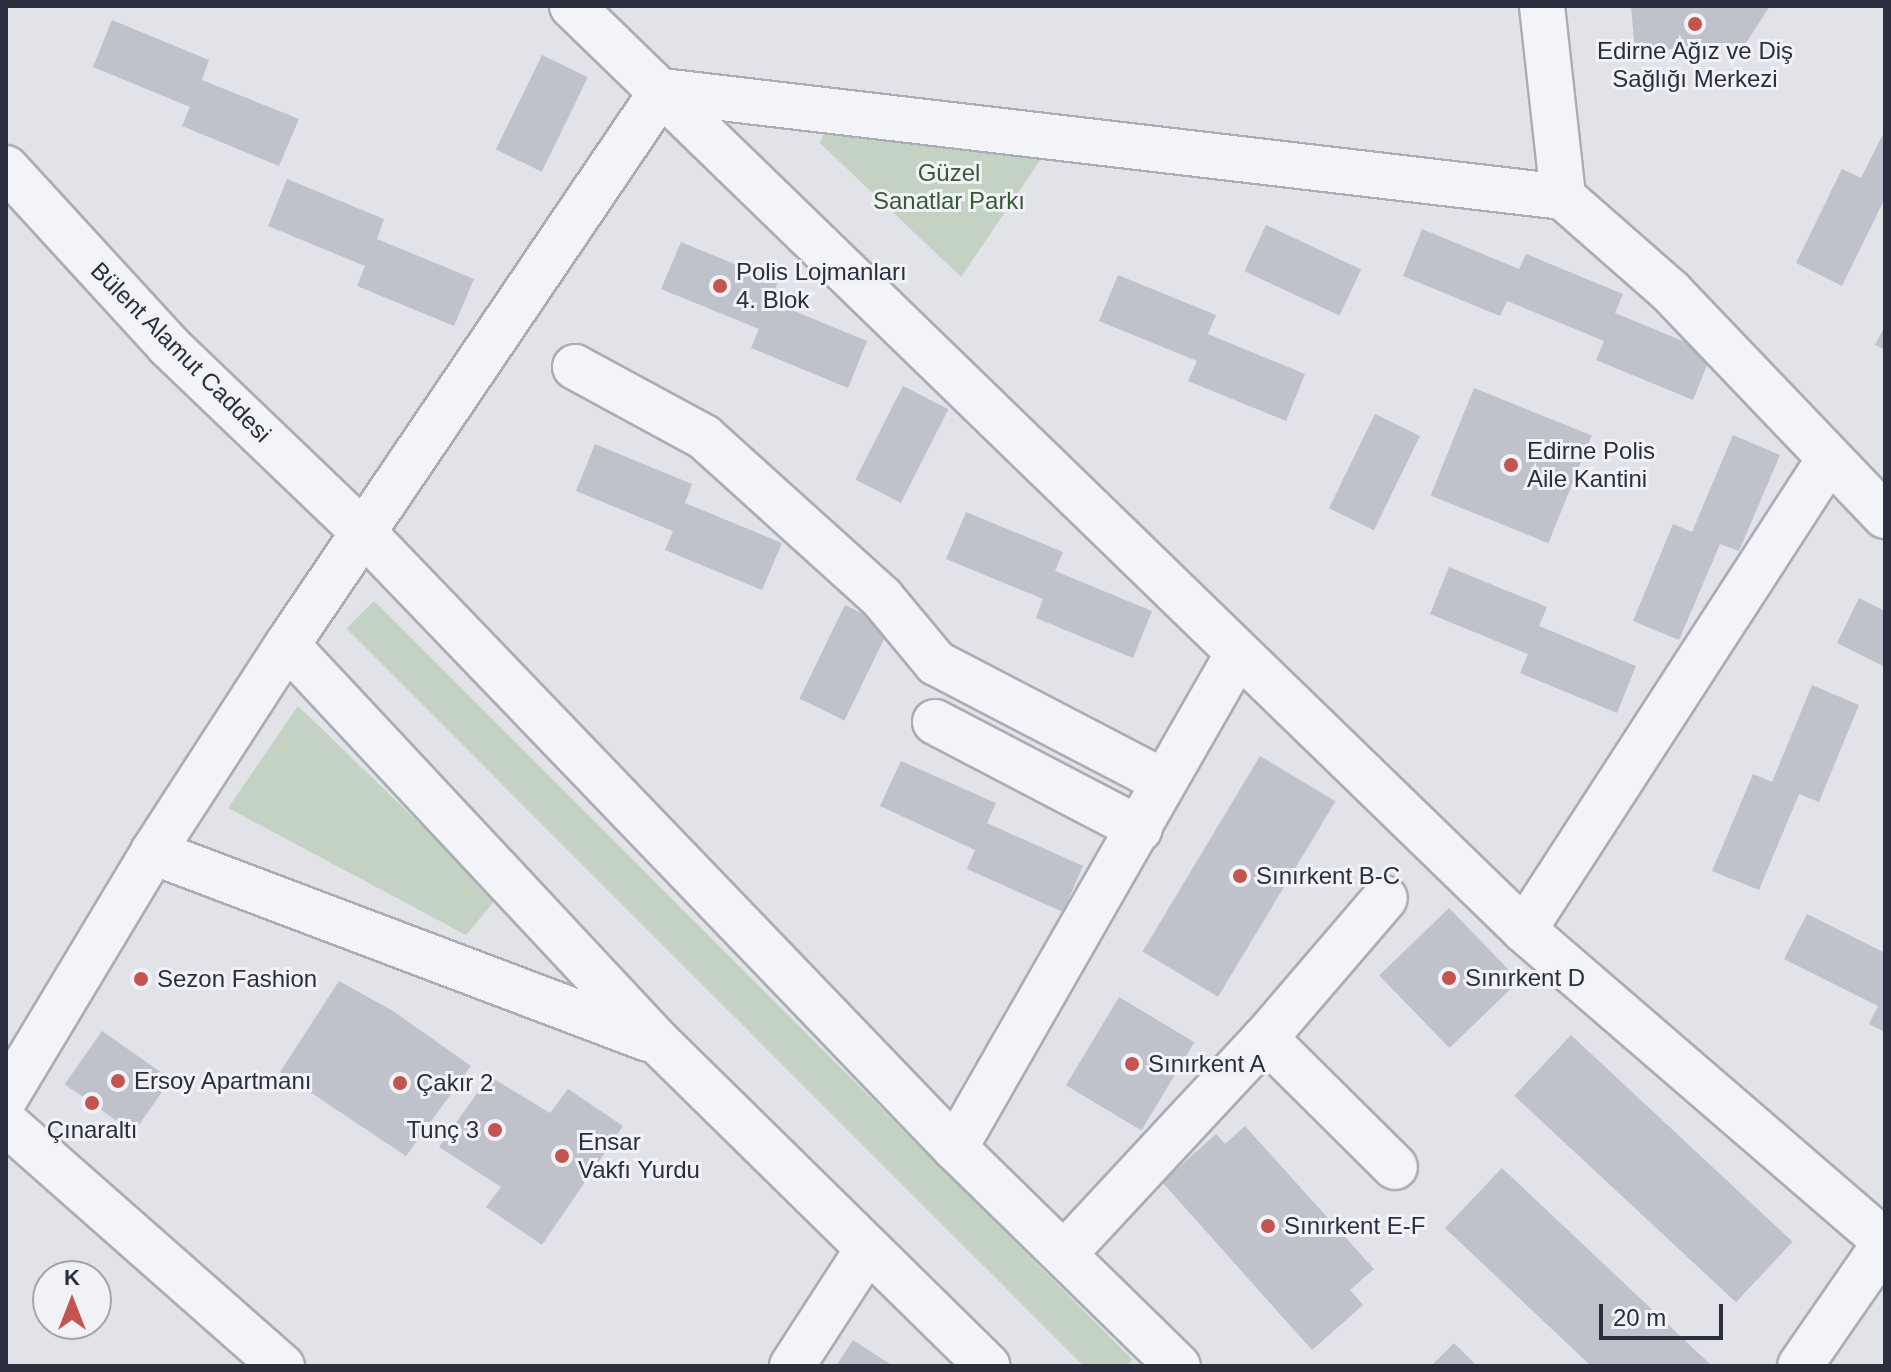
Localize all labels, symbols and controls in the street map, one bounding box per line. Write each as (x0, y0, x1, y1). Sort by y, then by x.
marker: Edirne Ağız ve Diş Sağlığı Merkezi (1686, 15, 1704, 33)
place label: Edirne Ağız ve Diş Sağlığı Merkezi (1596, 37, 1794, 93)
park label: Güzel Sanatlar Parkı (873, 159, 1025, 215)
street label: Bülent Alamut Caddesi (85, 256, 277, 448)
place label: Polis Lojmanları 4. Blok (736, 258, 907, 314)
marker: Polis Lojmanları 4. Blok (711, 277, 729, 295)
place label: Edirne Polis Aile Kantini (1527, 437, 1655, 493)
marker: Edirne Polis Aile Kantini (1502, 456, 1520, 474)
place label: Sınırkent B-C (1256, 862, 1400, 890)
marker: Sınırkent B-C (1231, 867, 1249, 885)
place label: Sınırkent D (1465, 964, 1585, 992)
place label: Sezon Fashion (157, 965, 317, 993)
marker: Sınırkent D (1440, 969, 1458, 987)
marker: Sezon Fashion (132, 970, 150, 988)
place label: Sınırkent A (1148, 1050, 1267, 1078)
marker: Sınırkent A (1123, 1055, 1141, 1073)
place label: Ersoy Apartmanı (134, 1067, 313, 1095)
place label: Çakır 2 (416, 1069, 493, 1097)
marker: Ersoy Apartmanı (109, 1072, 127, 1090)
marker: Çakır 2 (391, 1074, 409, 1092)
marker: Çınaraltı (83, 1094, 101, 1112)
place label: Çınaraltı (47, 1116, 137, 1144)
place label: Tunç 3 (407, 1116, 479, 1144)
marker: Tunç 3 (486, 1121, 504, 1139)
place label: Ensar Vakfı Yurdu (578, 1128, 700, 1184)
marker: Ensar Vakfı Yurdu (553, 1147, 571, 1165)
place label: Sınırkent E-F (1284, 1212, 1425, 1240)
marker: Sınırkent E-F (1259, 1217, 1277, 1235)
north arrow (32, 1260, 112, 1340)
text: K (64, 1265, 80, 1290)
scale bar (1603, 1288, 1727, 1338)
text: 20 m (1613, 1304, 1666, 1331)

